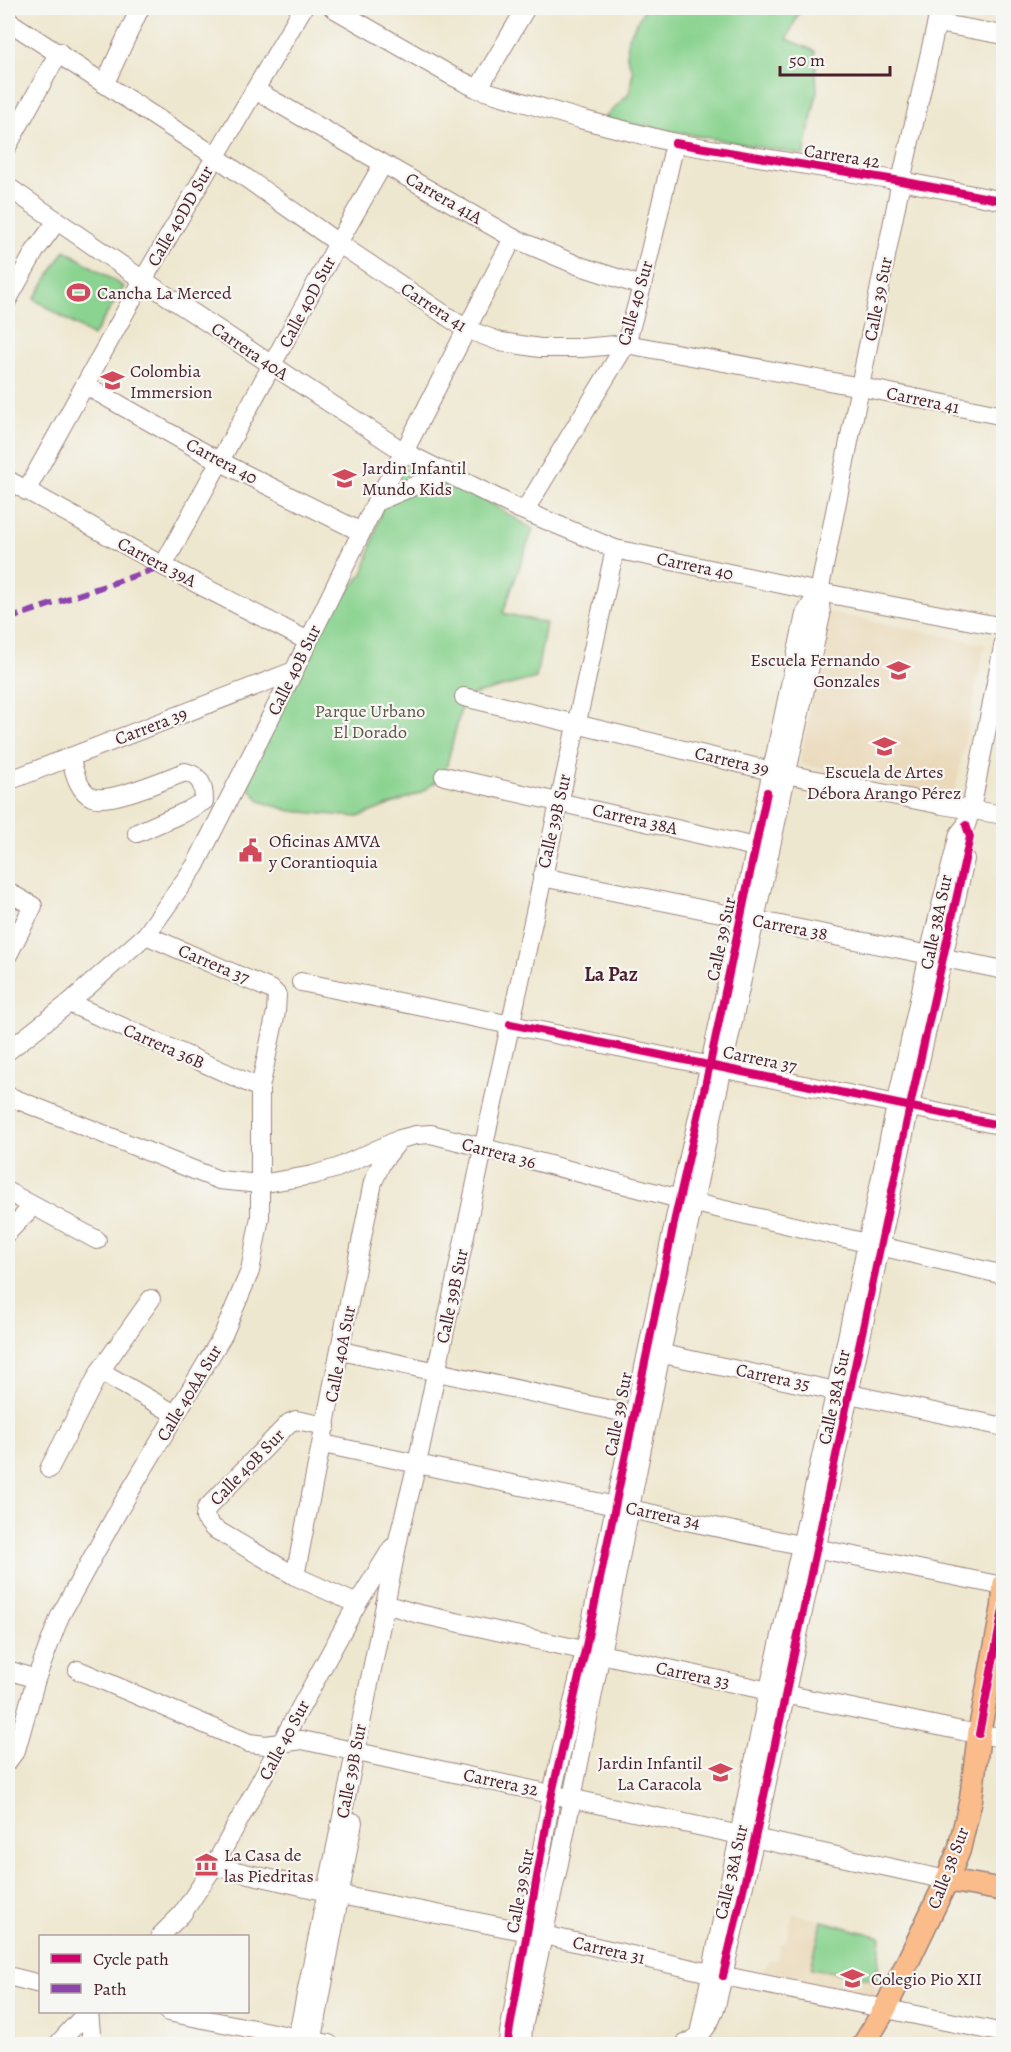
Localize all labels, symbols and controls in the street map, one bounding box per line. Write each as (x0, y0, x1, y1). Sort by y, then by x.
scale bar (780, 39, 890, 77)
text: 50 m (789, 48, 825, 72)
street label: Carrera 42 (802, 138, 882, 174)
street label: Calle 40DD Sur (141, 161, 219, 271)
street label: Carrera 41A (401, 166, 487, 230)
street label: Calle 40D Sur (273, 252, 341, 352)
street label: Calle 39 Sur (858, 255, 898, 343)
street label: Calle 40 Sur (611, 258, 659, 348)
street label: Carrera 41 (396, 277, 472, 337)
sports icon: Cancha La Merced (66, 280, 92, 306)
place label: Cancha La Merced (97, 281, 232, 305)
street label: Carrera 40A (207, 316, 294, 386)
place label: Colombia Immersion (130, 359, 213, 404)
school or university icon: Colombia Immersion (99, 368, 125, 394)
street label: Carrera 41 (884, 381, 962, 419)
street label: Carrera 40 (182, 432, 262, 490)
place label: Jardin Infantil Mundo Kids (362, 456, 467, 501)
school or university icon: Jardin Infantil Mundo Kids (331, 465, 357, 491)
street label: Carrera 39A (113, 531, 201, 593)
street label: Carrera 40 (654, 546, 736, 586)
street label: Calle 40B Sur (262, 620, 326, 719)
place label: Escuela Fernando Gonzales (750, 648, 880, 693)
school or university icon: Escuela Fernando Gonzales (885, 657, 911, 683)
park label: Parque Urbano El Dorado (315, 699, 425, 744)
street label: Carrera 39 (111, 701, 191, 751)
school or university icon: Escuela de Artes Débora Arango Pérez (871, 733, 897, 759)
street label: Carrera 39 (692, 741, 772, 781)
place label: Escuela de Artes Débora Arango Pérez (807, 760, 961, 805)
street label: Calle 39B Sur (531, 771, 577, 871)
street label: Carrera 38A (590, 798, 680, 841)
place label: Oficinas AMVA y Corantioquia (268, 829, 381, 874)
public building icon: Oficinas AMVA y Corantioquia (238, 838, 264, 864)
street label: Calle 38A Sur (914, 872, 958, 972)
street label: Calle 39 Sur (700, 895, 742, 983)
street label: Carrera 38 (750, 908, 830, 946)
street label: Carrera 37 (175, 938, 254, 990)
district label: La Paz (584, 961, 638, 988)
street label: Carrera 36B (120, 1017, 208, 1075)
street label: Carrera 37 (721, 1039, 800, 1079)
street label: Carrera 36 (459, 1132, 539, 1174)
street label: Calle 39B Sur (430, 1246, 474, 1346)
street label: Calle 40A Sur (319, 1303, 361, 1404)
street label: Calle 40AA Sur (151, 1340, 227, 1446)
street label: Calle 38A Sur (812, 1347, 856, 1447)
street label: Carrera 35 (734, 1357, 812, 1397)
street label: Calle 39 Sur (598, 1370, 638, 1458)
street label: Calle 40B Sur (204, 1423, 290, 1511)
street label: Carrera 34 (624, 1495, 702, 1535)
street label: Carrera 33 (654, 1655, 732, 1695)
street label: Calle 40 Sur (253, 1696, 315, 1784)
street label: Calle 39B Sur (330, 1721, 372, 1821)
place label: Jardin Infantil La Caracola (598, 1751, 703, 1796)
school or university icon: Jardin Infantil La Caracola (707, 1760, 733, 1786)
street label: Carrera 32 (461, 1762, 541, 1802)
street label: Calle 38A Sur (708, 1822, 754, 1922)
street label: Calle 38 Sur (921, 1823, 975, 1912)
place label: La Casa de las Piedritas (224, 1843, 314, 1888)
street label: Calle 39 Sur (500, 1847, 540, 1935)
museum icon: La Casa de las Piedritas (193, 1852, 219, 1878)
street label: Carrera 31 (570, 1930, 648, 1970)
legend (39, 1935, 249, 2013)
text: Cycle path (93, 1947, 169, 1971)
school or university icon: Colegio Pio XII (840, 1966, 866, 1992)
place label: Colegio Pio XII (871, 1967, 982, 1991)
text: Path (93, 1977, 127, 2001)

